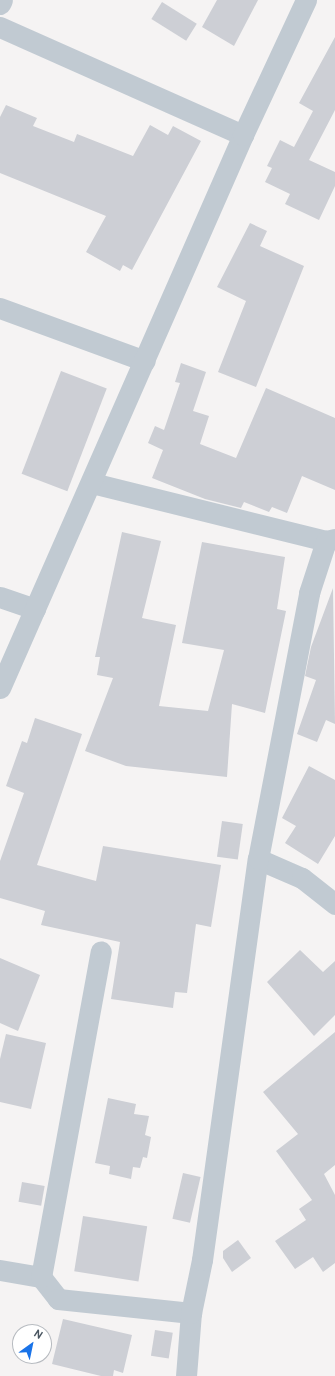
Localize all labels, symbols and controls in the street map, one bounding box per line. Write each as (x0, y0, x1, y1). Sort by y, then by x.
north arrow (12, 1324, 52, 1364)
text: N (31, 1327, 45, 1343)

